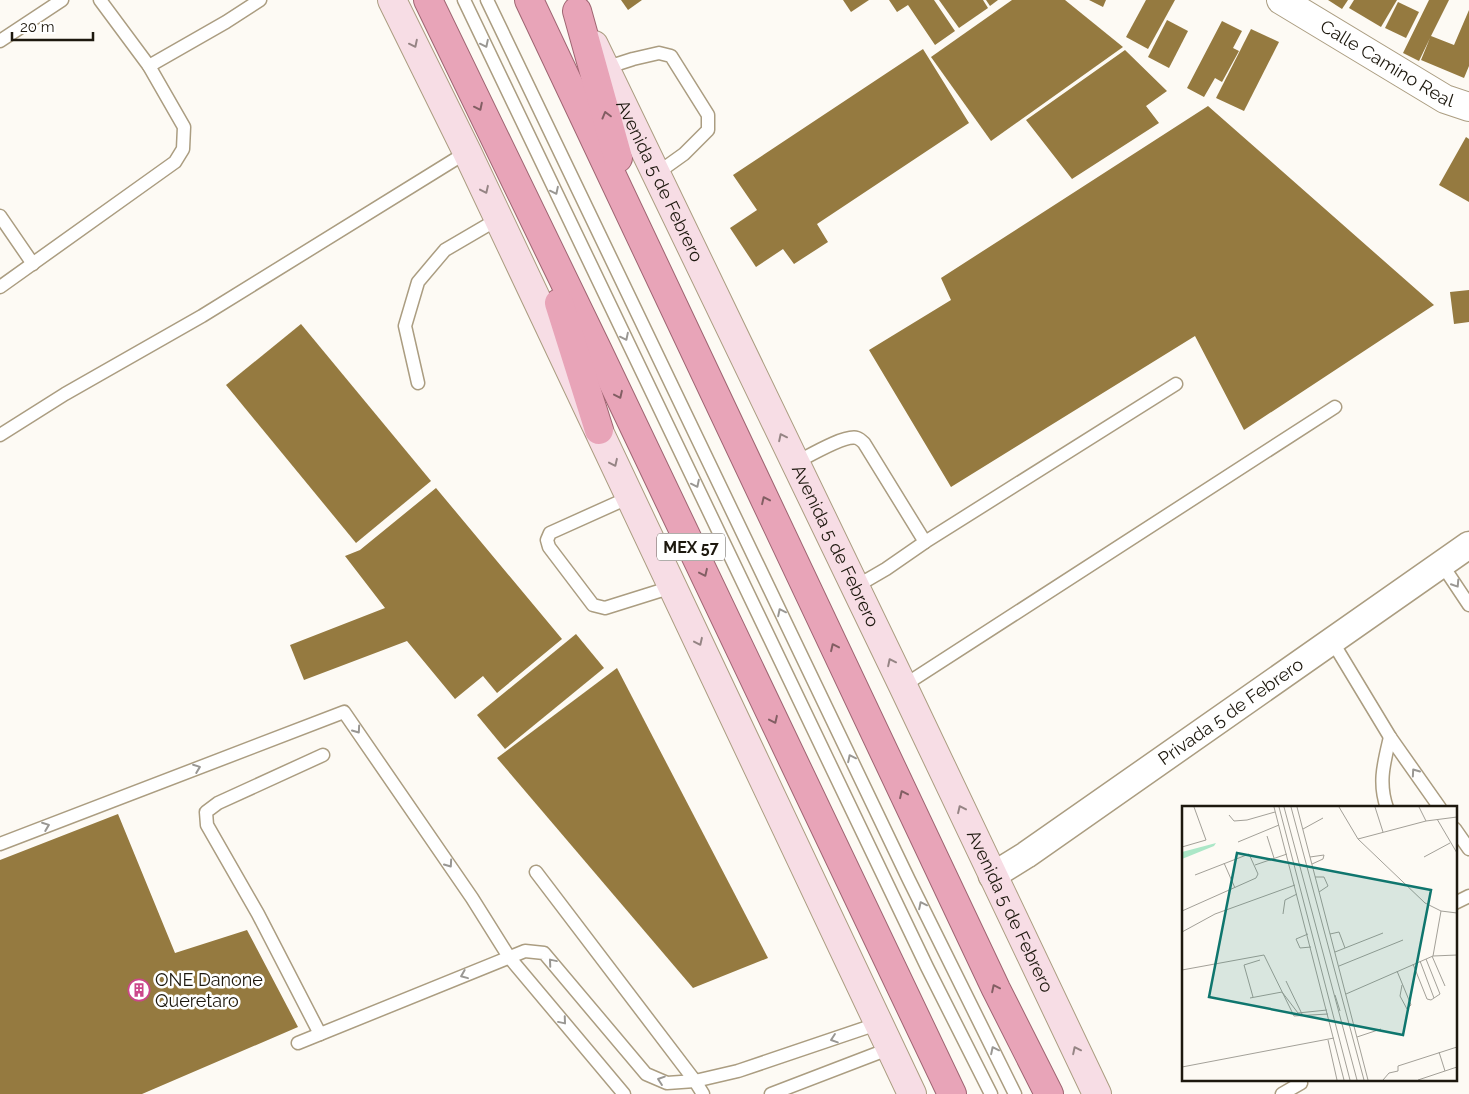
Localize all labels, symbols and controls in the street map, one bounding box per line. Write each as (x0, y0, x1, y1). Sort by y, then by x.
scale bar (12, 10, 94, 42)
street label: Calle Camino Real (1317, 15, 1457, 111)
text: 20 m (20, 18, 55, 36)
one-way arrow (407, 39, 418, 48)
one-way arrow (479, 39, 489, 48)
street label: Avenida 5 de Febrero (612, 96, 708, 265)
one-way arrow (473, 102, 484, 111)
one-way arrow (601, 111, 612, 120)
one-way arrow (479, 185, 489, 194)
one-way arrow (549, 185, 559, 194)
one-way arrow (619, 332, 630, 341)
one-way arrow (612, 390, 623, 399)
one-way arrow (778, 433, 789, 442)
one-way arrow (608, 458, 618, 467)
street label: Avenida 5 de Febrero (788, 461, 884, 630)
one-way arrow (690, 478, 700, 487)
one-way arrow (760, 496, 771, 505)
road number: MEX 57 (657, 534, 725, 560)
one-way arrow (697, 568, 708, 577)
one-way arrow (1449, 578, 1459, 587)
one-way arrow (776, 608, 787, 617)
one-way arrow (692, 637, 703, 646)
one-way arrow (830, 643, 840, 652)
street label: Privada 5 de Febrero (1154, 653, 1307, 769)
one-way arrow (887, 658, 897, 667)
one-way arrow (767, 715, 778, 724)
one-way arrow (351, 724, 360, 734)
one-way arrow (847, 754, 857, 763)
one-way arrow (192, 764, 201, 774)
one-way arrow (1412, 768, 1421, 778)
one-way arrow (899, 790, 910, 799)
one-way arrow (957, 805, 967, 814)
inset map (1182, 806, 1456, 1082)
one-way arrow (41, 822, 49, 832)
street label: Avenida 5 de Febrero (963, 826, 1058, 996)
one-way arrow (443, 858, 452, 868)
one-way arrow (917, 901, 928, 910)
one-way arrow (549, 959, 557, 968)
place label: ONE Danone Queretaro (155, 969, 263, 1011)
one-way arrow (460, 969, 469, 979)
building icon: ONE Danone Queretaro (127, 978, 151, 1002)
one-way arrow (991, 984, 1001, 993)
one-way arrow (557, 1015, 566, 1024)
one-way arrow (830, 1033, 838, 1043)
one-way arrow (990, 1046, 1000, 1055)
one-way arrow (1072, 1046, 1082, 1055)
one-way arrow (657, 1076, 666, 1086)

